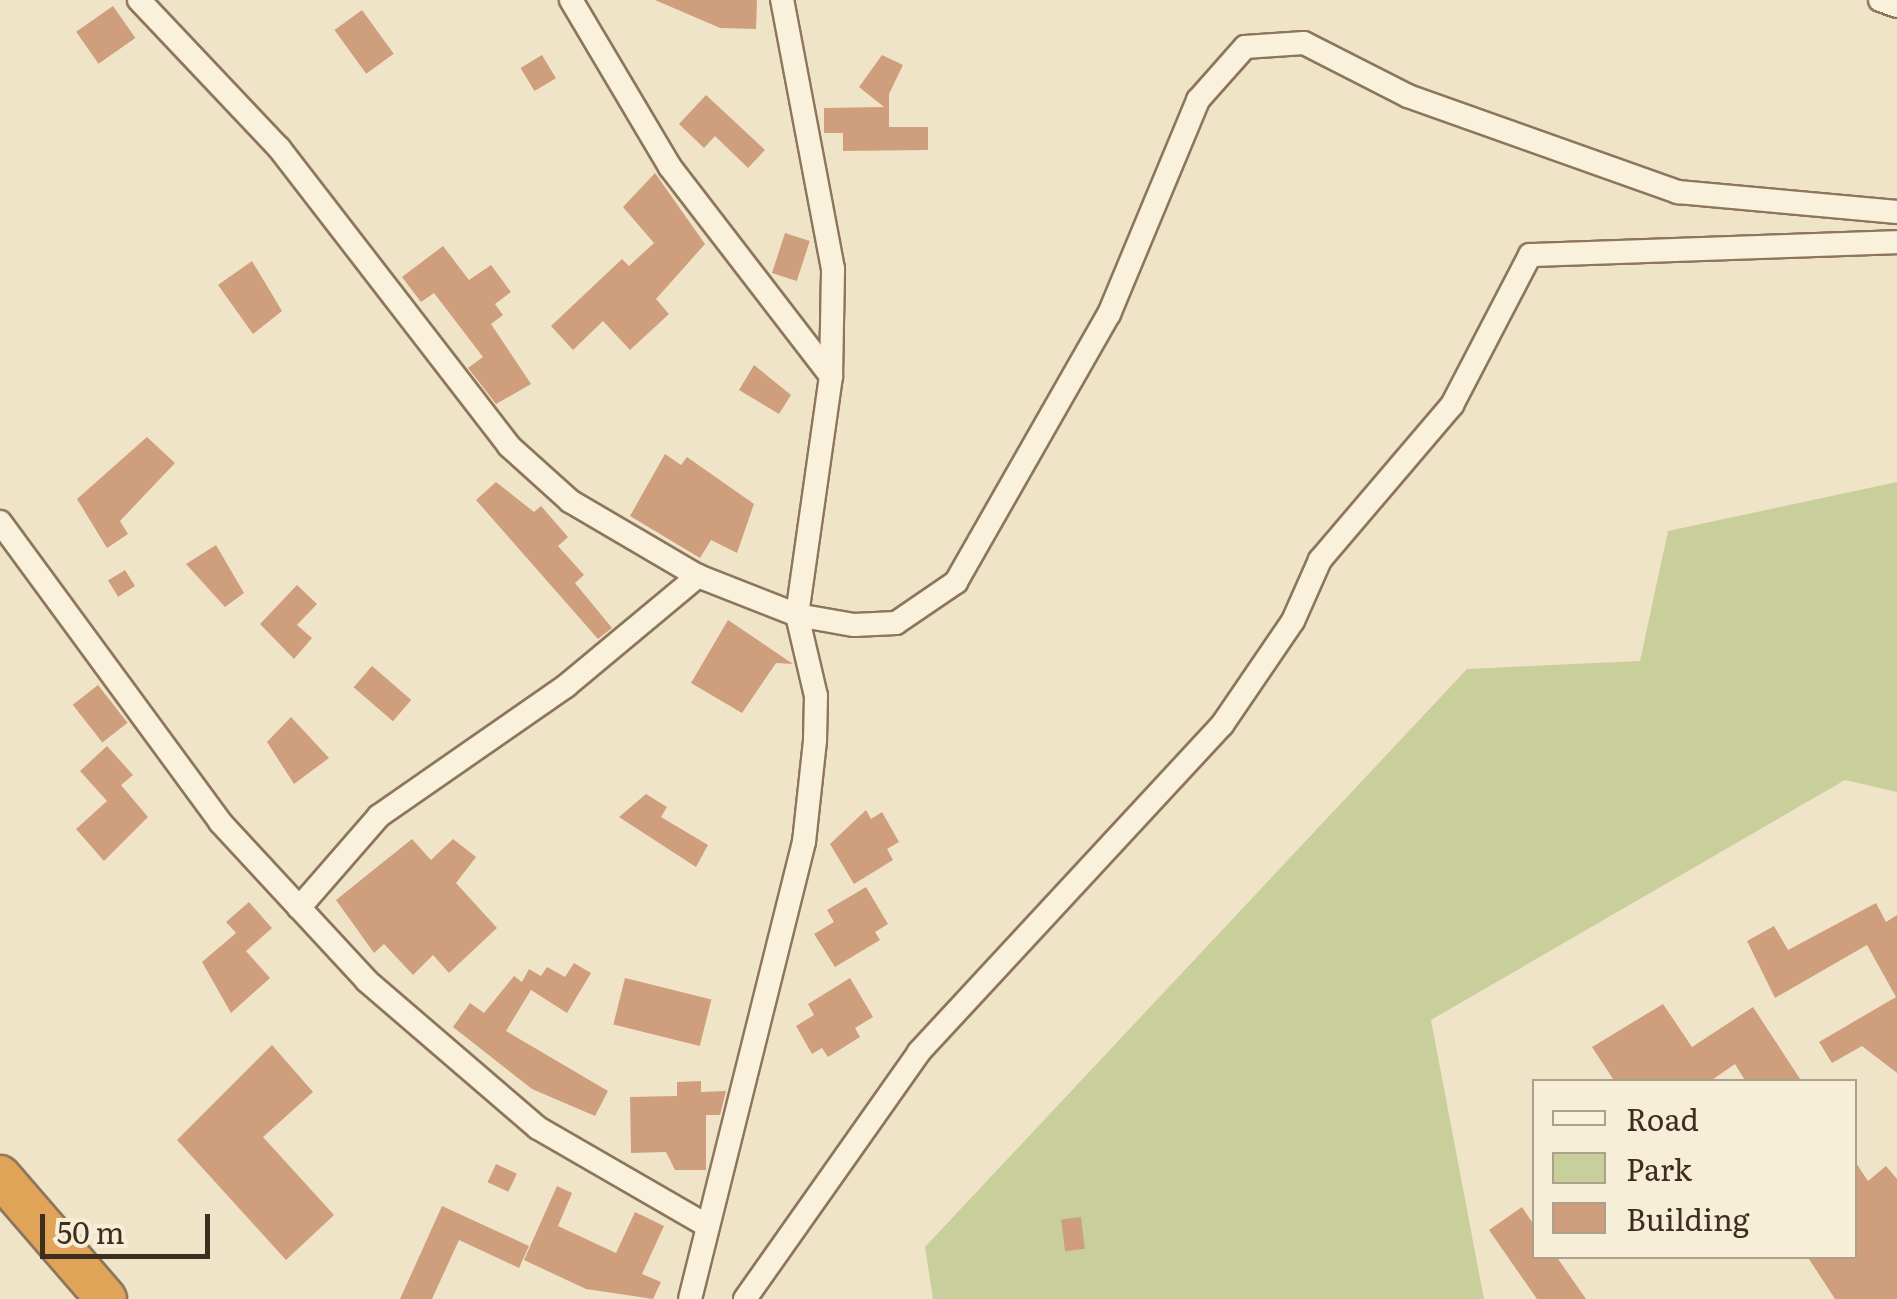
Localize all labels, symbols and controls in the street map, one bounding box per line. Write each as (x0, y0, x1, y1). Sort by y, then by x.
legend (1532, 1079, 1857, 1259)
text: Road (1626, 1096, 1699, 1140)
text: Park (1626, 1146, 1692, 1190)
scale bar (45, 1194, 215, 1256)
text: Building (1626, 1196, 1750, 1240)
text: 50 m (57, 1209, 125, 1253)

